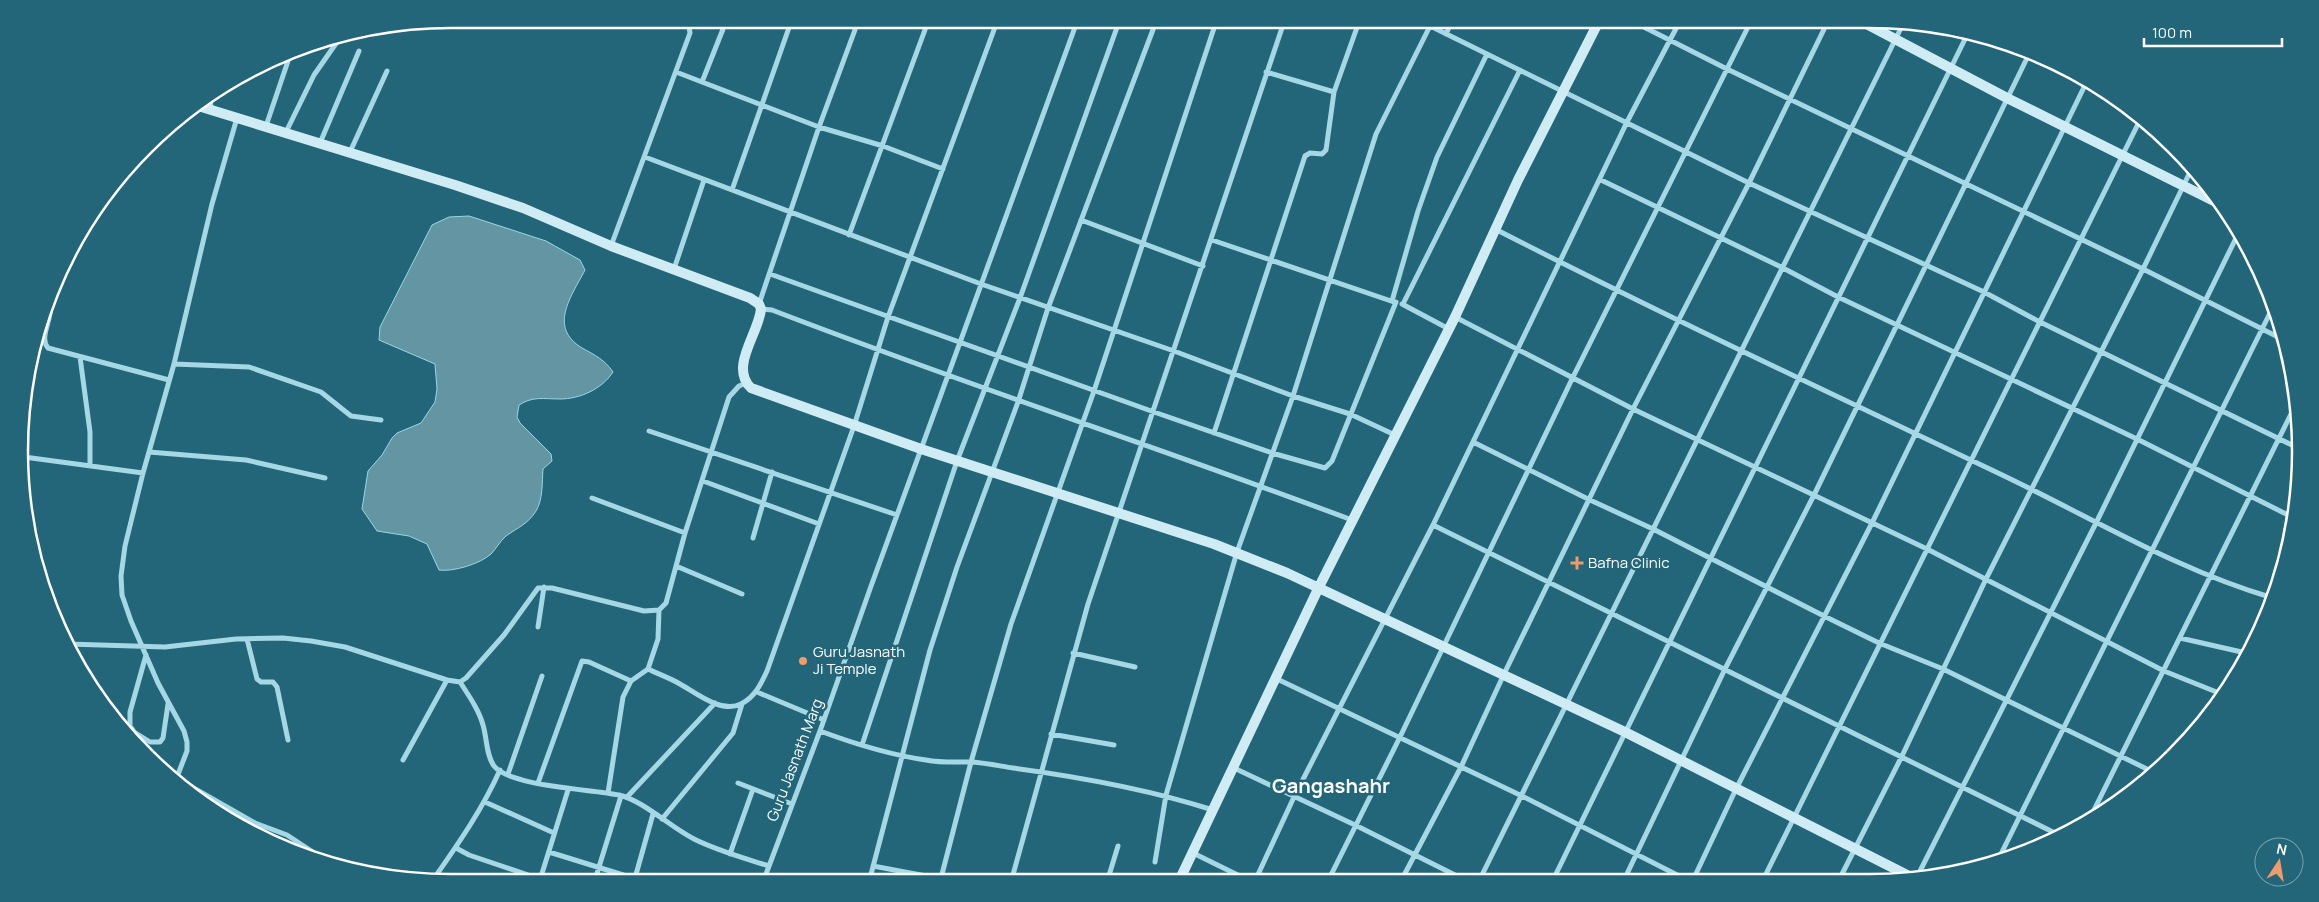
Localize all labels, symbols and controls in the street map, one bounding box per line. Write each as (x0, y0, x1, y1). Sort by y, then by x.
scale bar (2144, 15, 2282, 47)
text: 100 m (2152, 22, 2192, 43)
place label: Bafna Clinic (1588, 552, 1670, 573)
marker: Bafna Clinic (1570, 556, 1584, 570)
place label: Guru Jasnath Ji Temple (813, 641, 905, 679)
marker: Guru Jasnath Ji Temple (797, 655, 809, 667)
street label: Guru Jasnath Marg (761, 695, 828, 824)
district label: Gangashahr (1272, 772, 1390, 799)
north arrow (2254, 837, 2304, 887)
text: N (2275, 838, 2289, 859)

